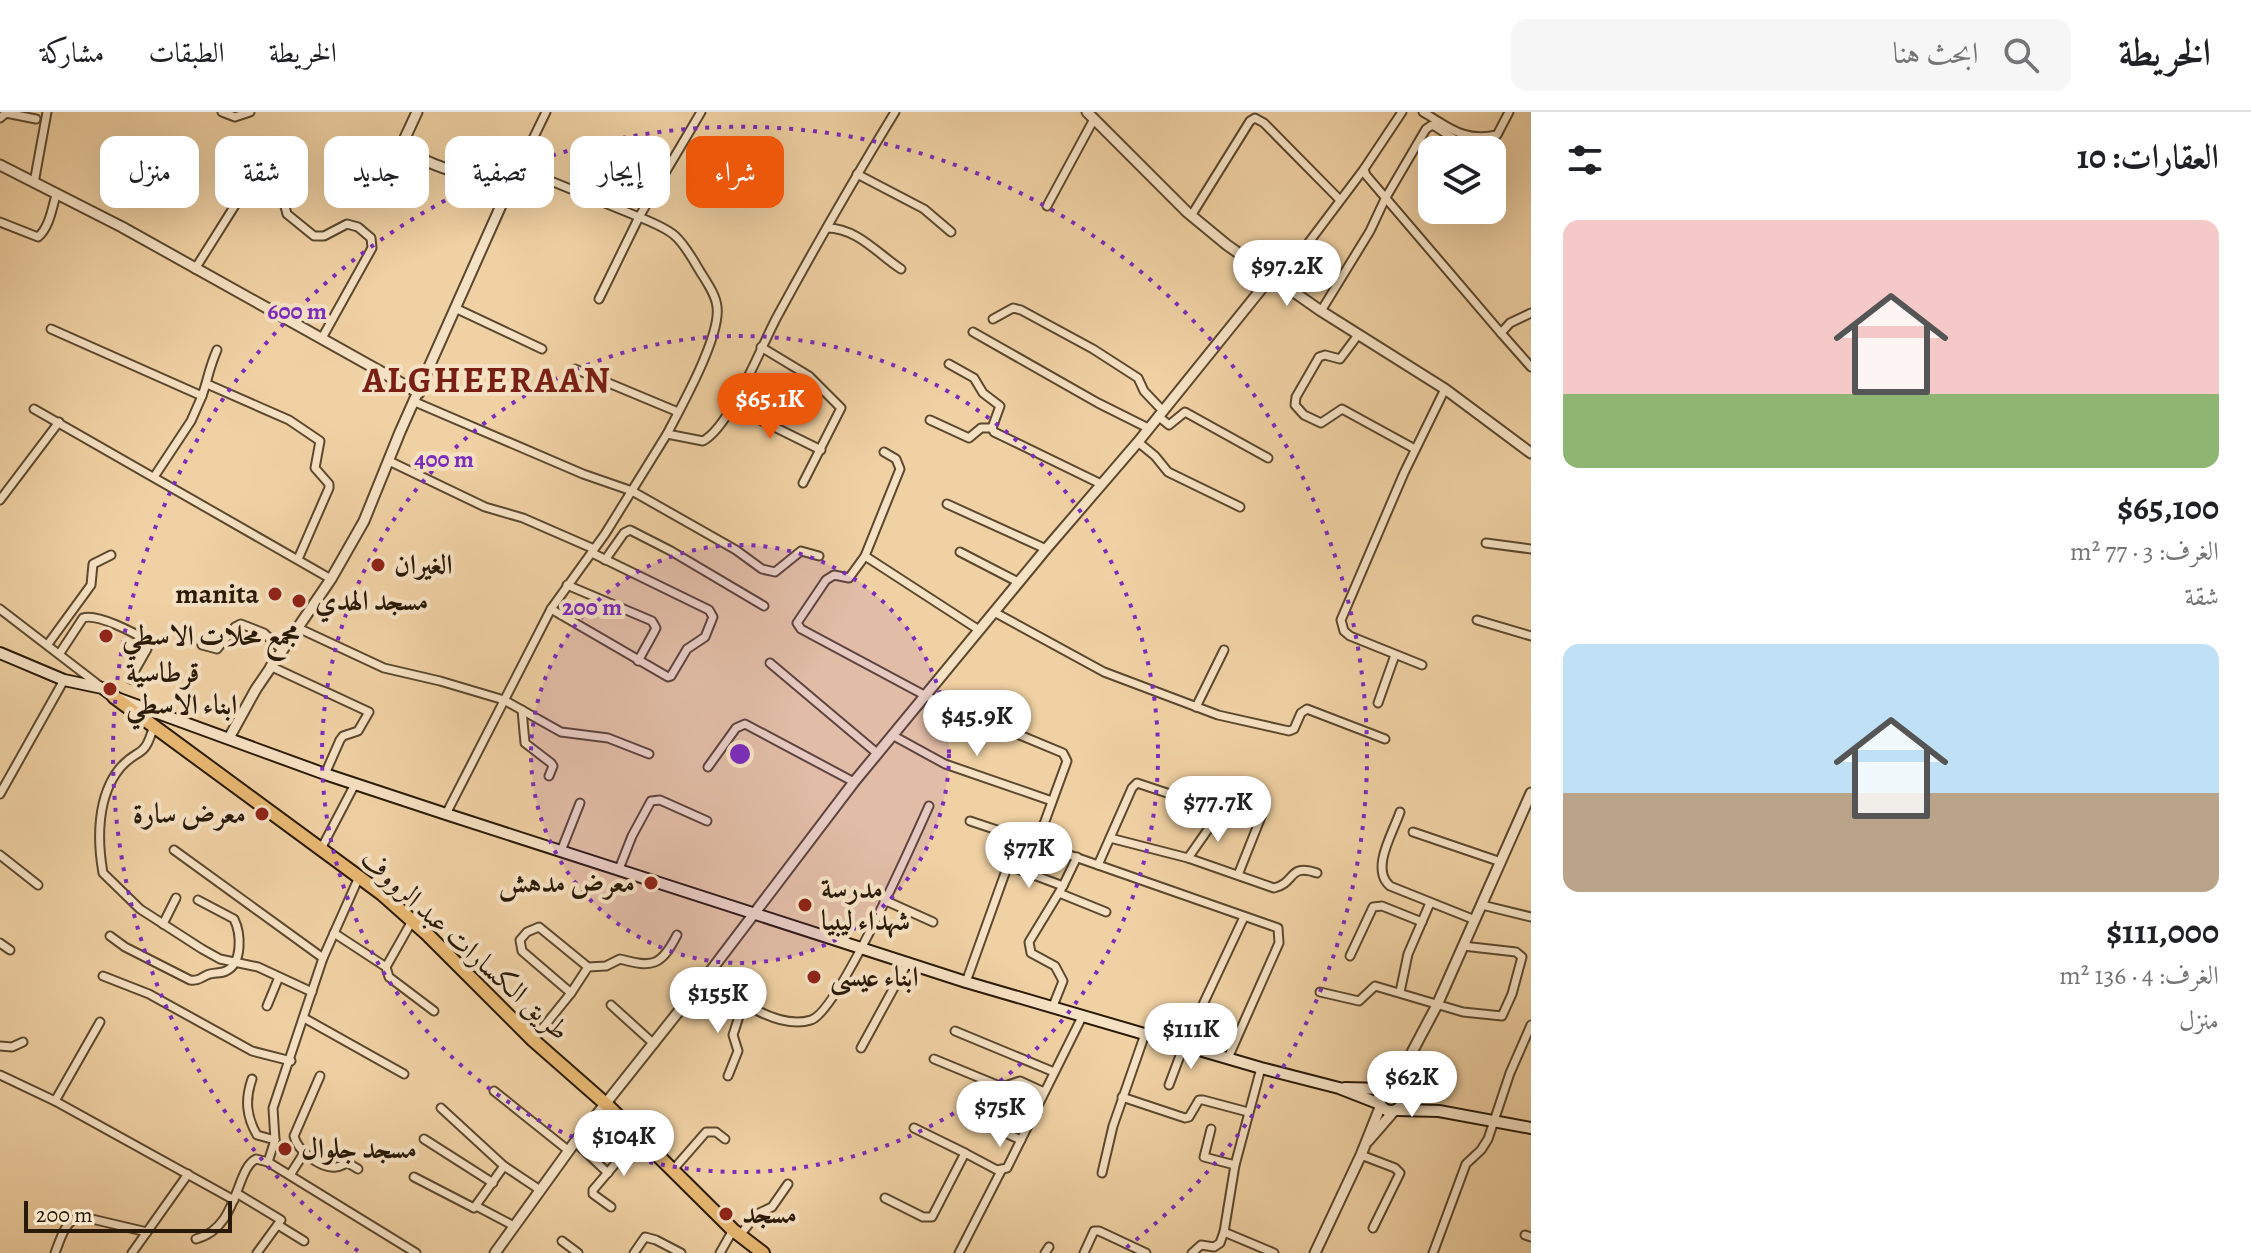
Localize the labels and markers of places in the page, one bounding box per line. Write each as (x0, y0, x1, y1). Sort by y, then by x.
pin: $97.2K (1222, 240, 1352, 308)
pin: $65.1K (705, 373, 835, 441)
place label: الغيران (394, 546, 453, 584)
marker: الغيران (369, 556, 387, 574)
place label: manita (175, 575, 259, 613)
place label: مسجد الهدي (315, 582, 429, 623)
marker: manita (266, 585, 284, 603)
marker: مسجد الهدي (290, 592, 308, 610)
place label: مجمع محلات الاسطي (122, 617, 300, 662)
marker: مجمع محلات الاسطي (97, 627, 115, 645)
place label: قرطاسية ابناء الاسطي (126, 654, 237, 730)
marker: قرطاسية ابناء الاسطي (101, 680, 119, 698)
pin: $45.9K (912, 690, 1042, 758)
centre of rings (726, 740, 754, 768)
pin: $77.7K (1153, 776, 1283, 844)
place label: معرض سارة (133, 795, 246, 833)
marker: معرض سارة (253, 805, 271, 823)
pin: $77K (982, 822, 1076, 890)
place label: معرض مدهش (498, 864, 635, 902)
place label: مدرسة شهداء ليبيا (821, 870, 910, 940)
marker: معرض مدهش (642, 874, 660, 892)
marker: مدرسة شهداء ليبيا (796, 896, 814, 914)
place label: ابناء عيسى (830, 958, 918, 996)
pin: $155K (662, 967, 774, 1035)
marker: ابناء عيسى (805, 968, 823, 986)
pin: $111K (1135, 1003, 1247, 1071)
pin: $62K (1365, 1051, 1459, 1119)
pin: $75K (953, 1081, 1047, 1149)
pin: $104K (568, 1110, 680, 1178)
place label: مسجد جلوال (301, 1130, 417, 1168)
marker: مسجد جلوال (276, 1140, 294, 1158)
place label: مسجد (742, 1195, 797, 1233)
marker: مسجد (717, 1205, 735, 1223)

